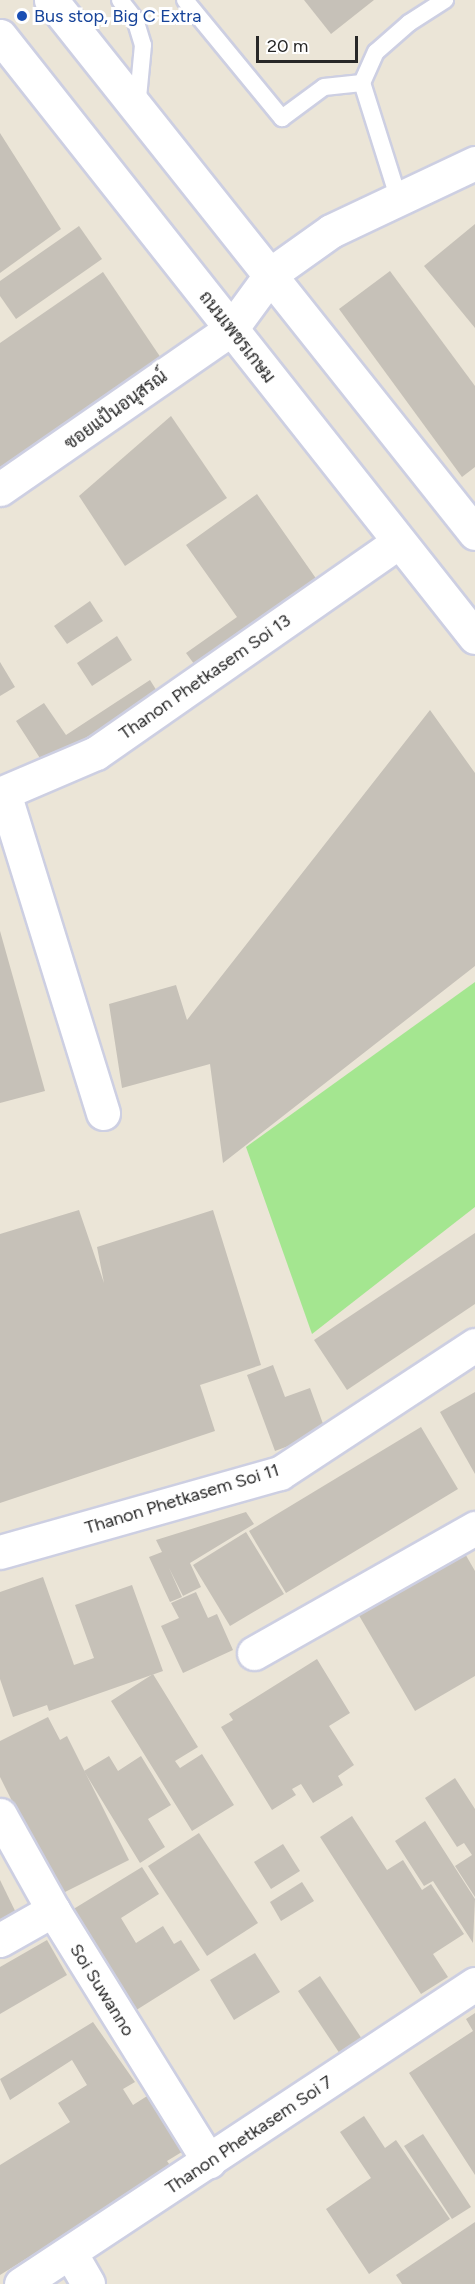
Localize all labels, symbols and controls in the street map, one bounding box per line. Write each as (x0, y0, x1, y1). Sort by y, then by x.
place label: Bus stop, Big C Extra (34, 5, 201, 27)
marker: Bus stop, Big C Extra (15, 9, 29, 23)
scale bar (259, 24, 361, 62)
text: 20 m (267, 35, 308, 57)
street label: ถนนเพชรเกษม (194, 287, 280, 387)
street label: ซอยแป้นอนุสรณ์ (60, 365, 172, 455)
street label: Thanon Phetkasem Soi 13 (115, 610, 295, 744)
street label: Thanon Phetkasem Soi 11 (82, 1459, 282, 1539)
street label: Soi Suwanno (65, 1940, 139, 2040)
street label: Thanon Phetkasem Soi 7 (161, 2071, 337, 2199)

